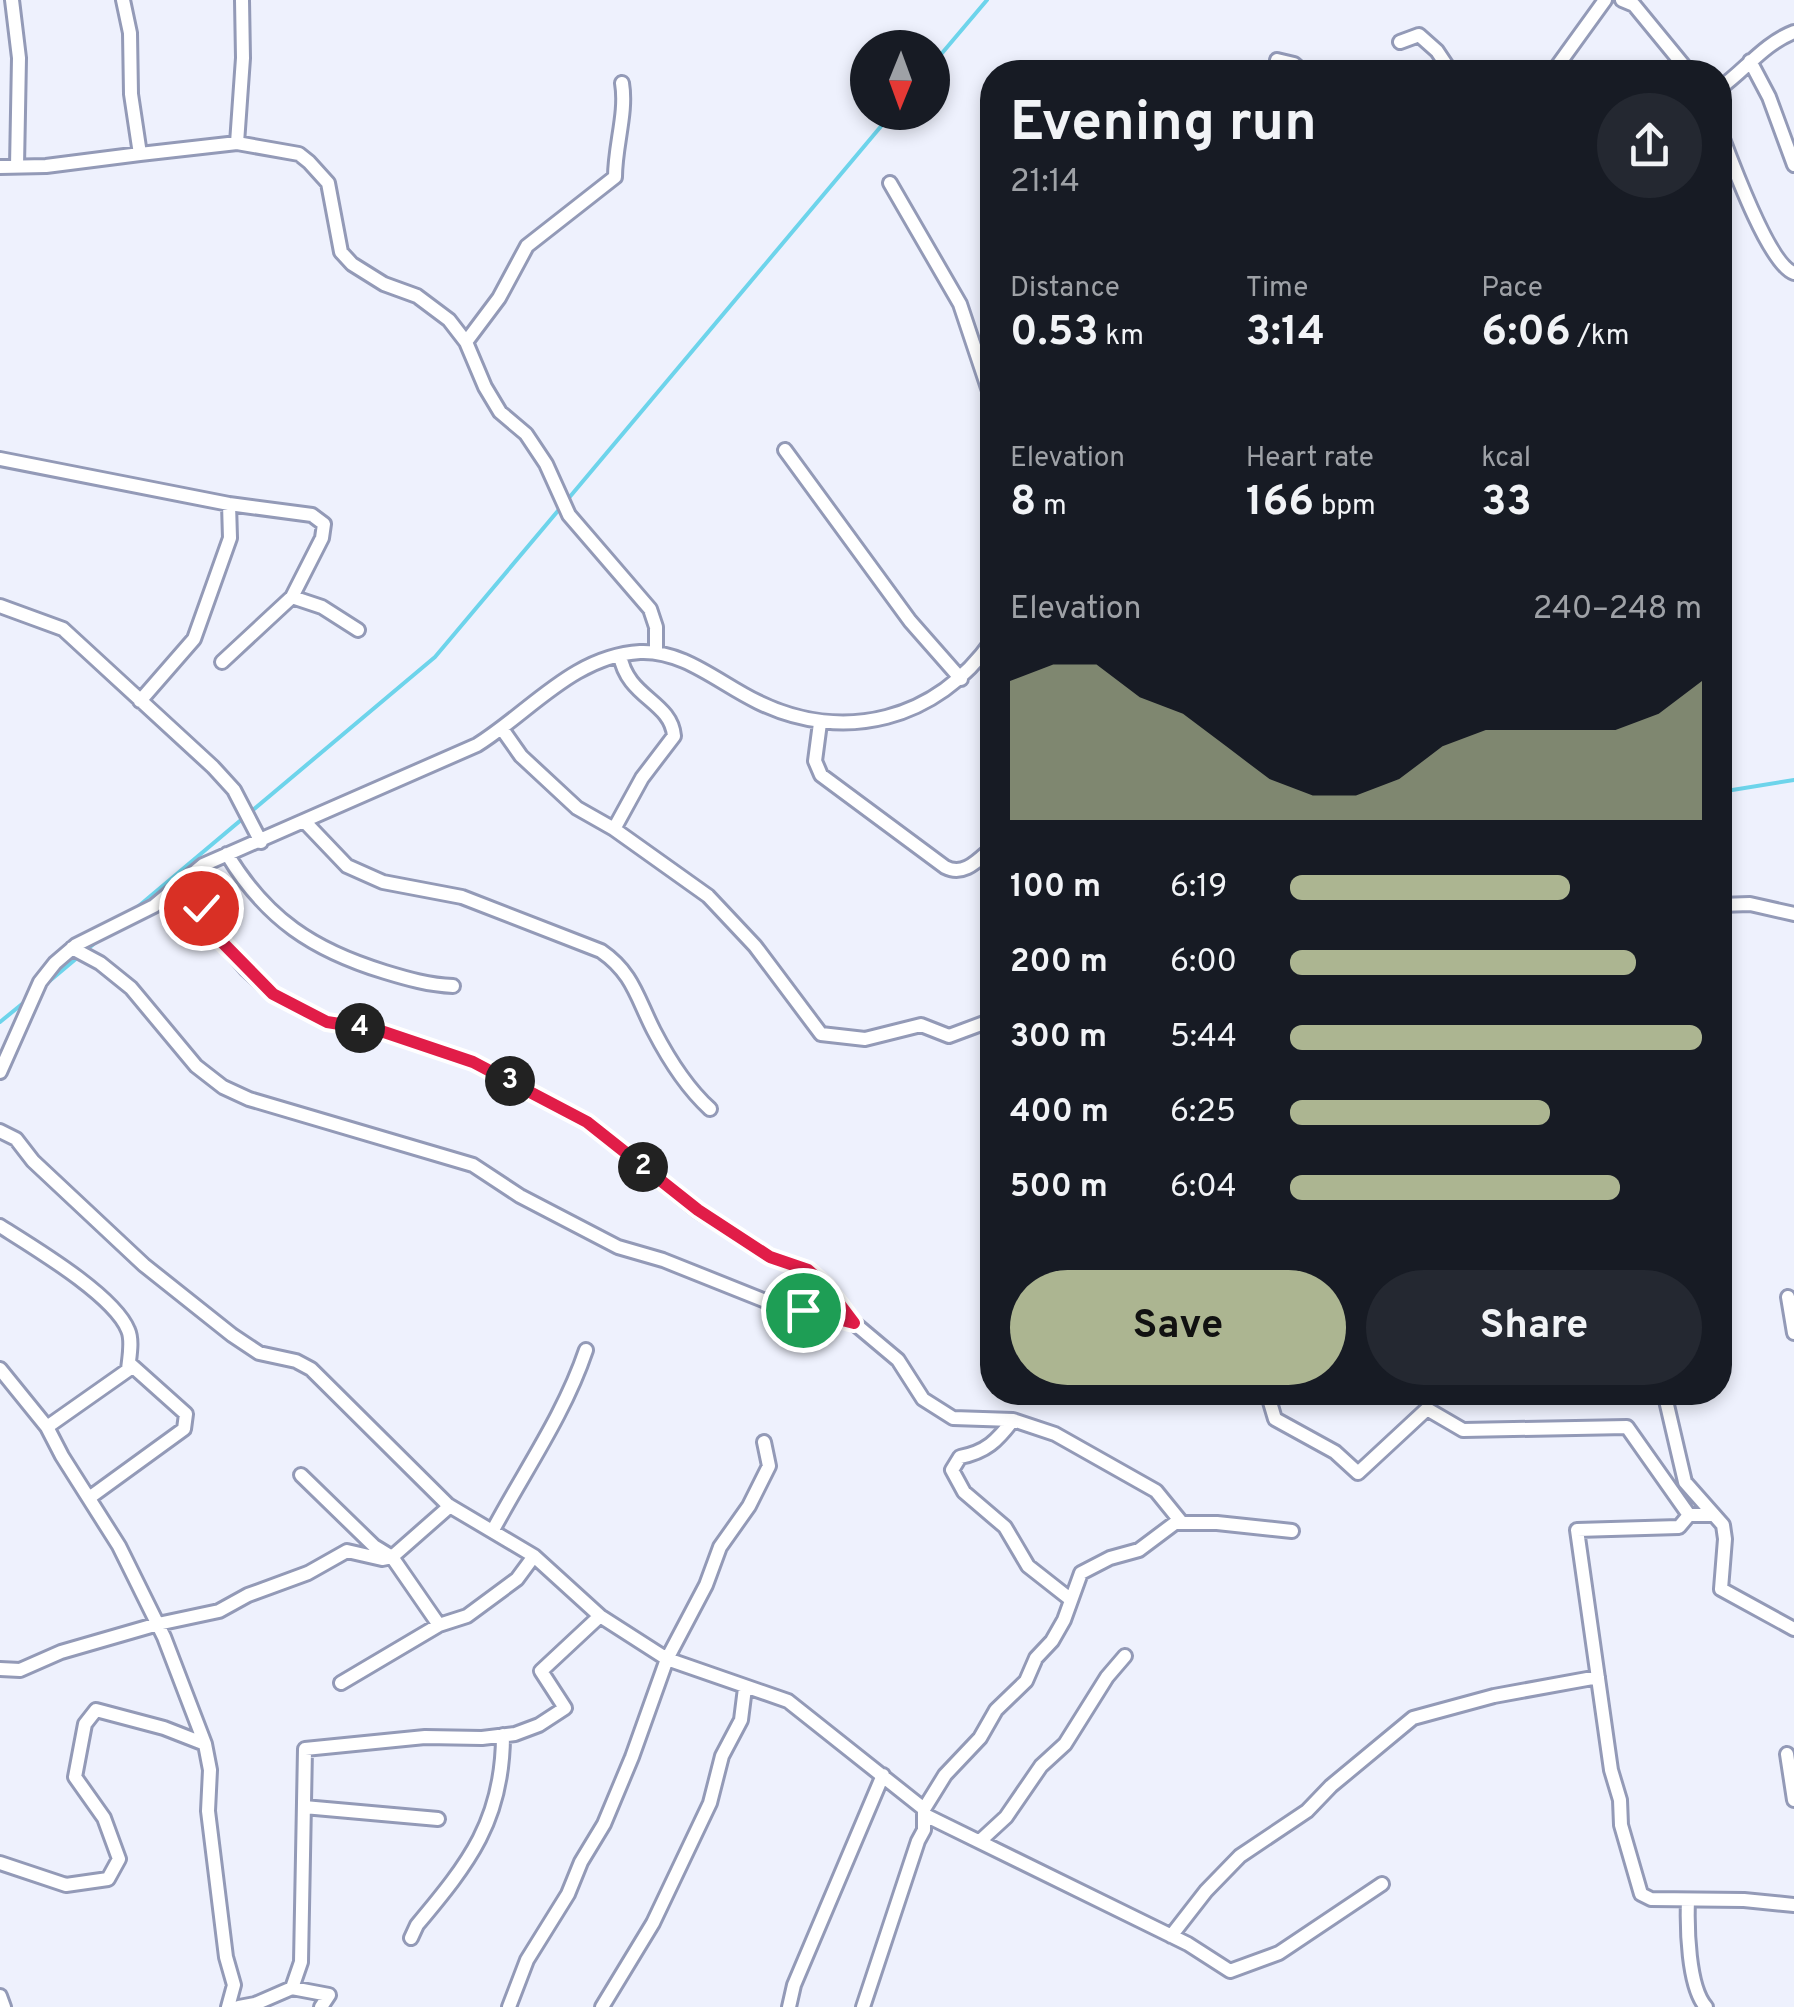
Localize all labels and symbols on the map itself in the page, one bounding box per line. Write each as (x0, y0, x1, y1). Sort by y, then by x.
north arrow (850, 30, 950, 130)
pin (159, 866, 244, 951)
pin: 4 (335, 1003, 385, 1053)
pin: 3 (485, 1056, 535, 1106)
pin: 2 (618, 1142, 668, 1192)
pin (761, 1268, 846, 1353)

